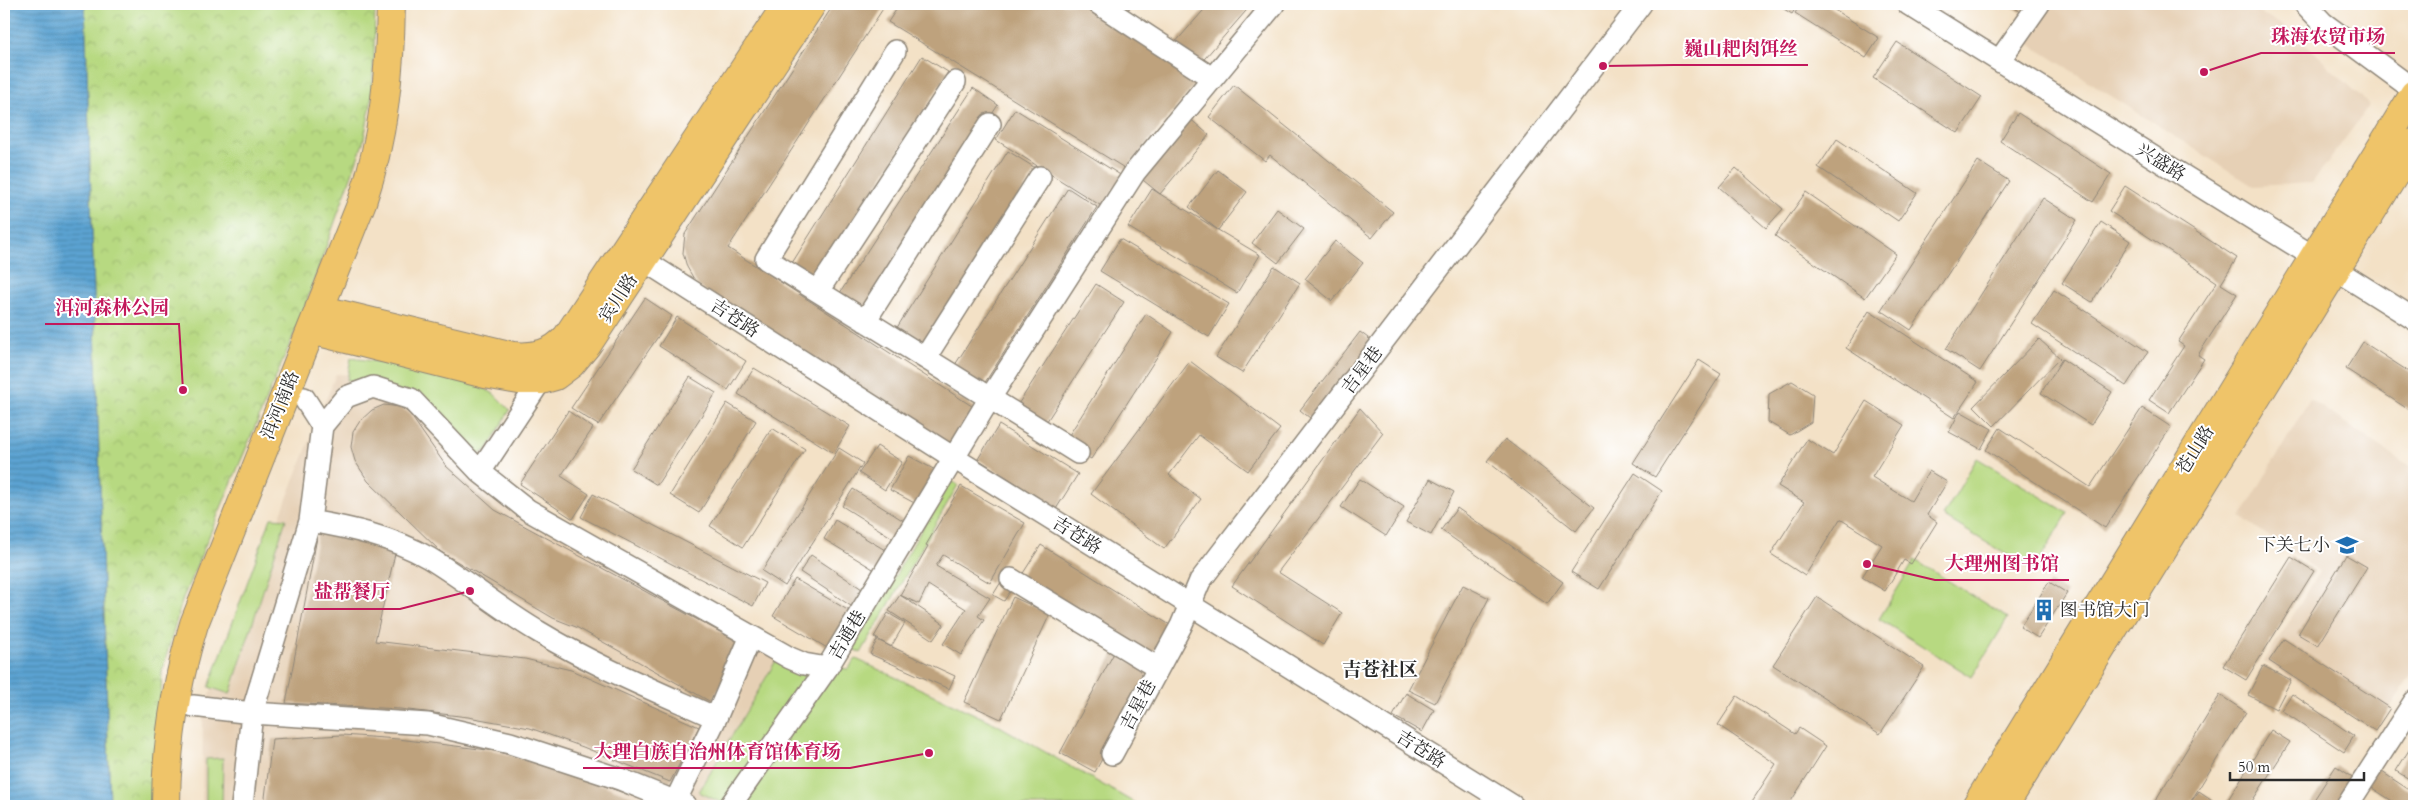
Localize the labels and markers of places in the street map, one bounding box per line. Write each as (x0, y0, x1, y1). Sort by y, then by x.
callout: 珠海农贸市场 (2261, 19, 2395, 53)
callout: 巍山耙肉饵丝 (1674, 31, 1808, 65)
callout: 洱河森林公园 (45, 290, 179, 324)
school or university icon: 下关七小 (2334, 532, 2360, 558)
place label: 下关七小 (2258, 533, 2330, 558)
callout: 大理州图书馆 (1935, 546, 2069, 580)
callout: 盐帮餐厅 (304, 575, 400, 609)
building icon: 图书馆大门 (2031, 597, 2057, 623)
place label: 图书馆大门 (2060, 598, 2150, 623)
callout: 大理白族自治州体育馆体育场 (583, 734, 850, 768)

